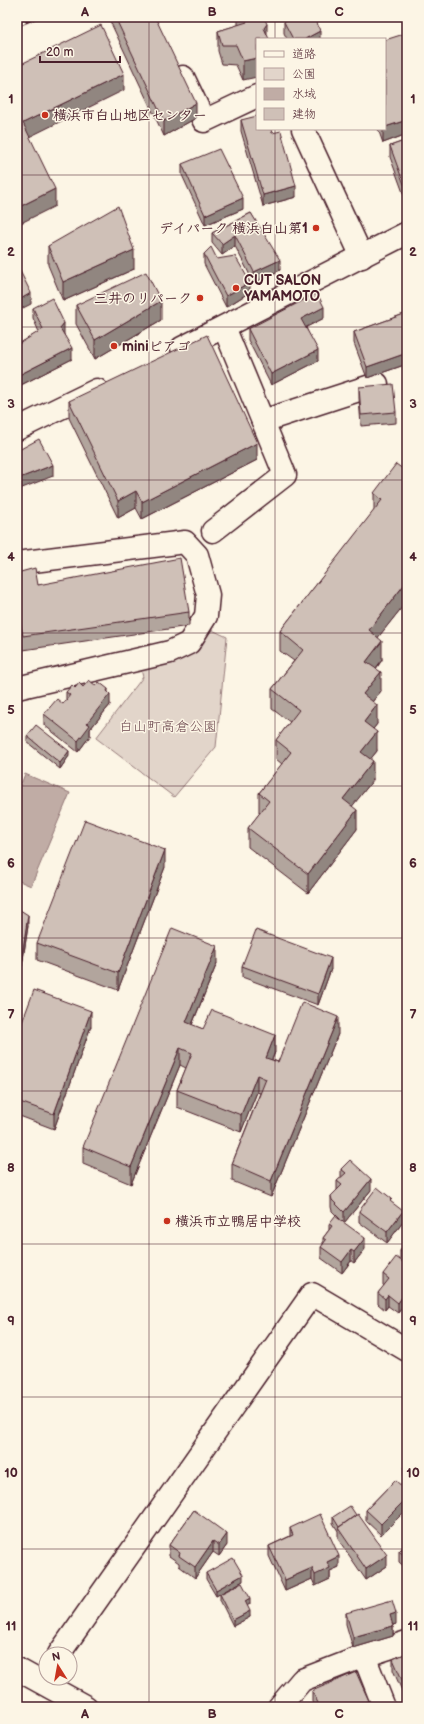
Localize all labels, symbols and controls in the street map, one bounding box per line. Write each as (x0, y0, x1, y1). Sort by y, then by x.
text: A (80, 4, 89, 20)
text: B (207, 4, 217, 20)
text: C (334, 4, 344, 20)
scale bar (40, 38, 120, 64)
legend (256, 38, 386, 130)
text: 20 m (46, 45, 73, 60)
text: 道路 (292, 47, 316, 62)
text: 公園 (292, 67, 316, 82)
text: 水域 (292, 87, 316, 102)
text: 1 (8, 91, 14, 107)
text: 1 (410, 91, 416, 107)
place label: 横浜市白山地区センター (53, 107, 207, 124)
text: 建物 (292, 107, 316, 122)
marker: 横浜市白山地区センター (40, 110, 50, 120)
place label: デイパーク 横浜白山第1 (159, 220, 308, 237)
marker: デイパーク 横浜白山第1 (311, 223, 321, 233)
text: 2 (7, 244, 15, 260)
text: 2 (409, 244, 417, 260)
place label: CUT SALON YAMAMOTO (244, 272, 321, 305)
marker: CUT SALON YAMAMOTO (231, 283, 241, 293)
place label: 三井のリパーク (94, 290, 192, 307)
marker: 三井のリパーク (195, 293, 205, 303)
place label: miniピアゴ (122, 338, 191, 355)
marker: miniピアゴ (109, 341, 119, 351)
text: 3 (7, 396, 15, 412)
text: 3 (409, 396, 417, 412)
text: 4 (7, 549, 15, 565)
text: 4 (409, 549, 417, 565)
text: 5 (7, 702, 15, 718)
text: 5 (409, 702, 417, 718)
park label: 白山町高倉公園 (119, 718, 217, 735)
text: 6 (7, 855, 15, 871)
text: 6 (409, 855, 417, 871)
text: 7 (7, 1007, 15, 1023)
text: 7 (409, 1007, 417, 1023)
text: 8 (7, 1160, 15, 1176)
text: 8 (409, 1160, 417, 1176)
place label: 横浜市立鴨居中学校 (175, 1213, 301, 1230)
marker: 横浜市立鴨居中学校 (162, 1216, 172, 1226)
text: 9 (7, 1313, 15, 1329)
text: 9 (409, 1313, 417, 1329)
text: 10 (4, 1465, 18, 1481)
text: 10 (406, 1465, 420, 1481)
text: 11 (6, 1618, 16, 1634)
text: 11 (408, 1618, 418, 1634)
north arrow (38, 1646, 78, 1686)
text: N (51, 1650, 61, 1664)
text: A (80, 1706, 89, 1722)
text: B (207, 1706, 217, 1722)
text: C (334, 1706, 344, 1722)

